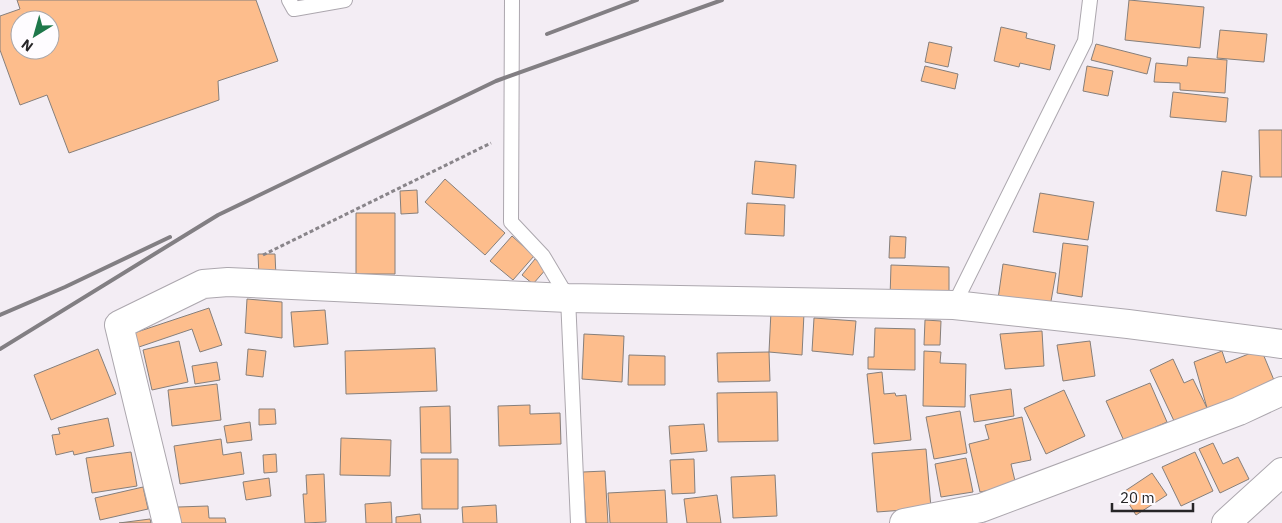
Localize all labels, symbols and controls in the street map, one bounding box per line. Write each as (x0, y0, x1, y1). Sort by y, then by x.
north arrow (10, 10, 60, 60)
text: N (18, 35, 37, 56)
scale bar (1112, 480, 1193, 512)
text: 20 m (1120, 488, 1155, 507)

